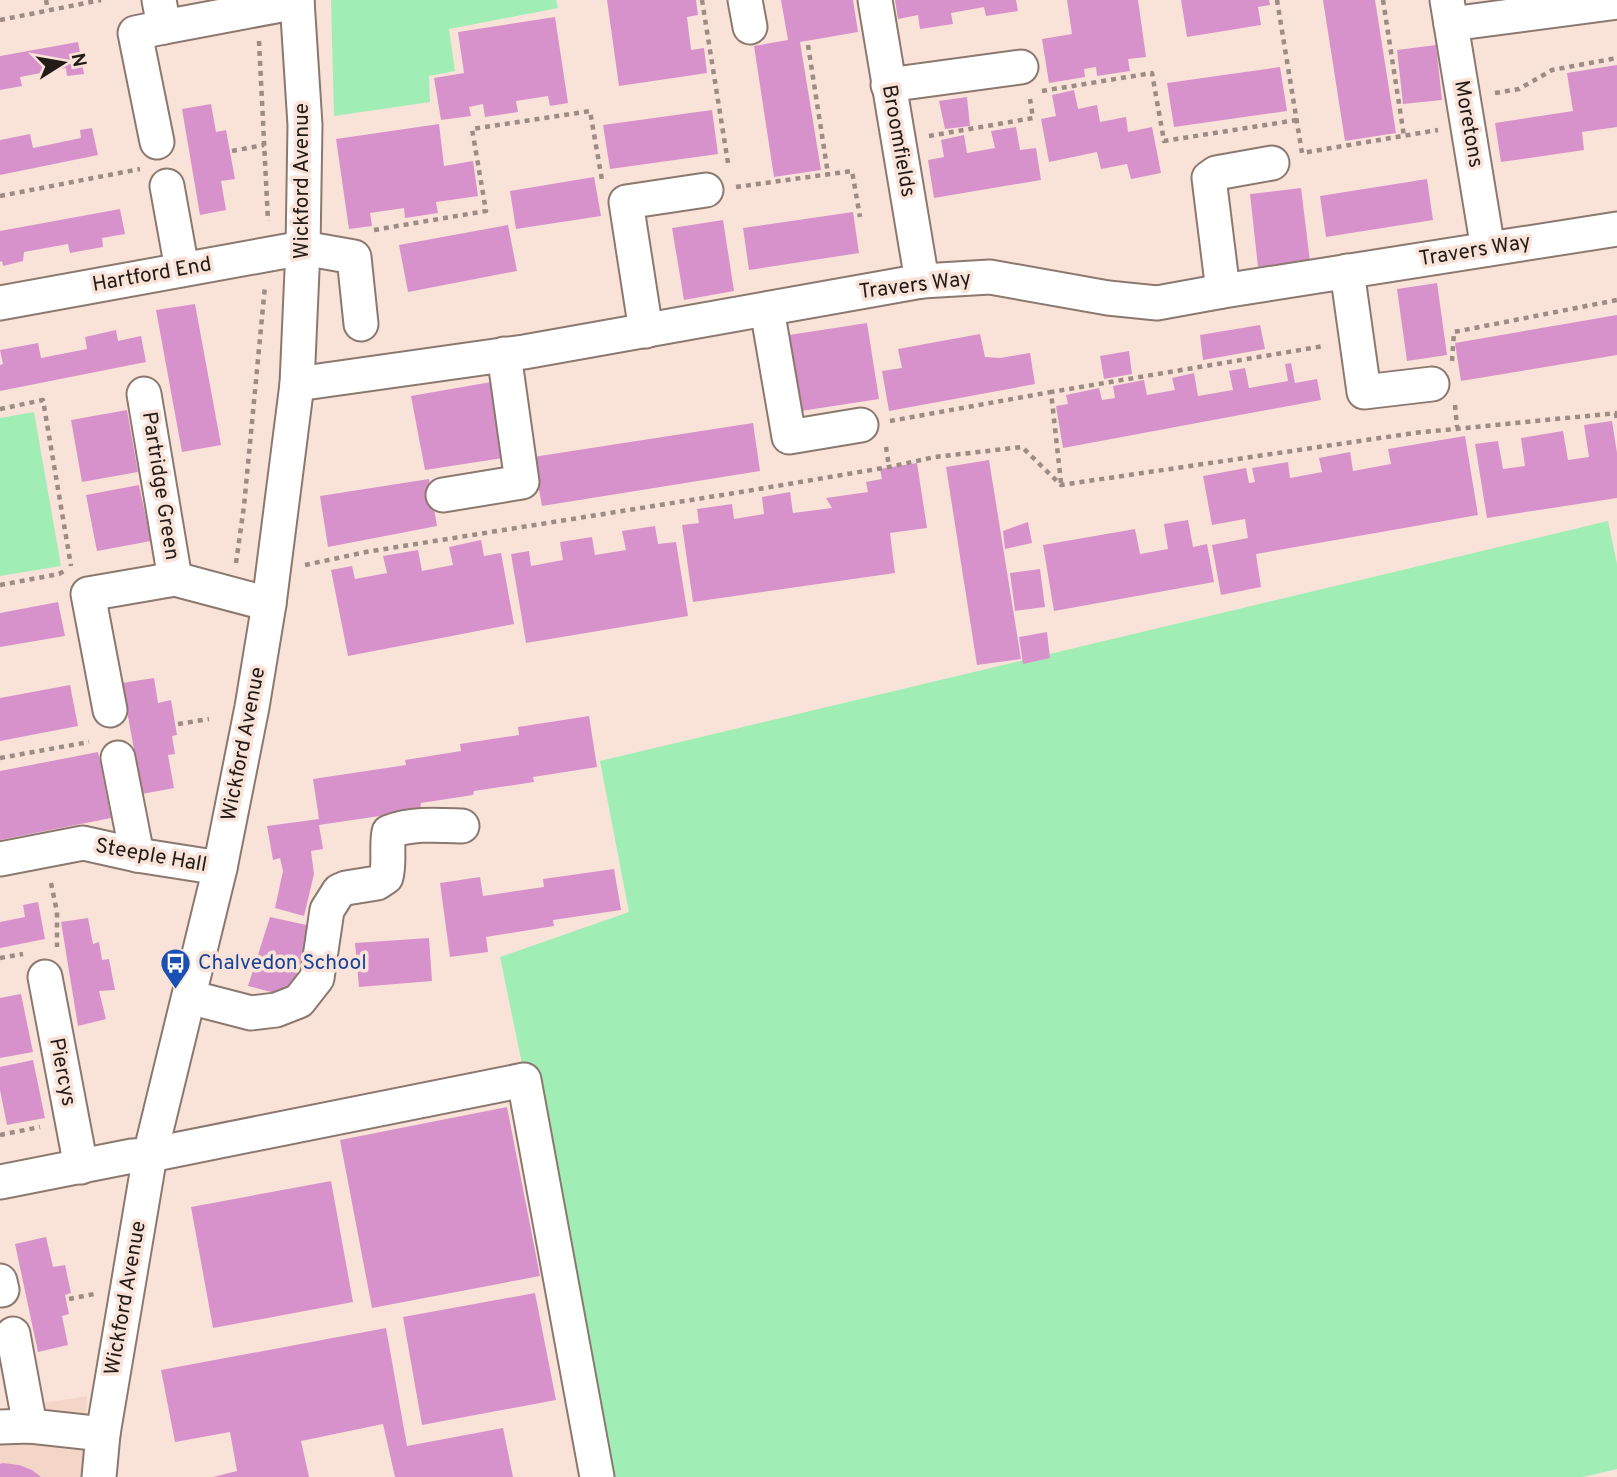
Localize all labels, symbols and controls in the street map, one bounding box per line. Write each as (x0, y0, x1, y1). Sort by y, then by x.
north arrow (28, 28, 98, 98)
text: N (65, 51, 91, 69)
street label: Moretons (1447, 78, 1489, 170)
street label: Broomfields (875, 83, 921, 199)
street label: Wickford Avenue (289, 103, 316, 259)
street label: Travers Way (1417, 229, 1533, 273)
street label: Hartford End (90, 251, 214, 299)
street label: Travers Way (857, 266, 973, 306)
street label: Partridge Green (135, 410, 185, 562)
street label: Wickford Avenue (216, 665, 272, 823)
street label: Steeple Hall (93, 833, 209, 879)
bus stop icon: Chalvedon School (158, 946, 192, 990)
place label: Chalvedon School (198, 950, 367, 977)
street label: Piercys (42, 1036, 82, 1108)
street label: Wickford Avenue (99, 1219, 153, 1377)

